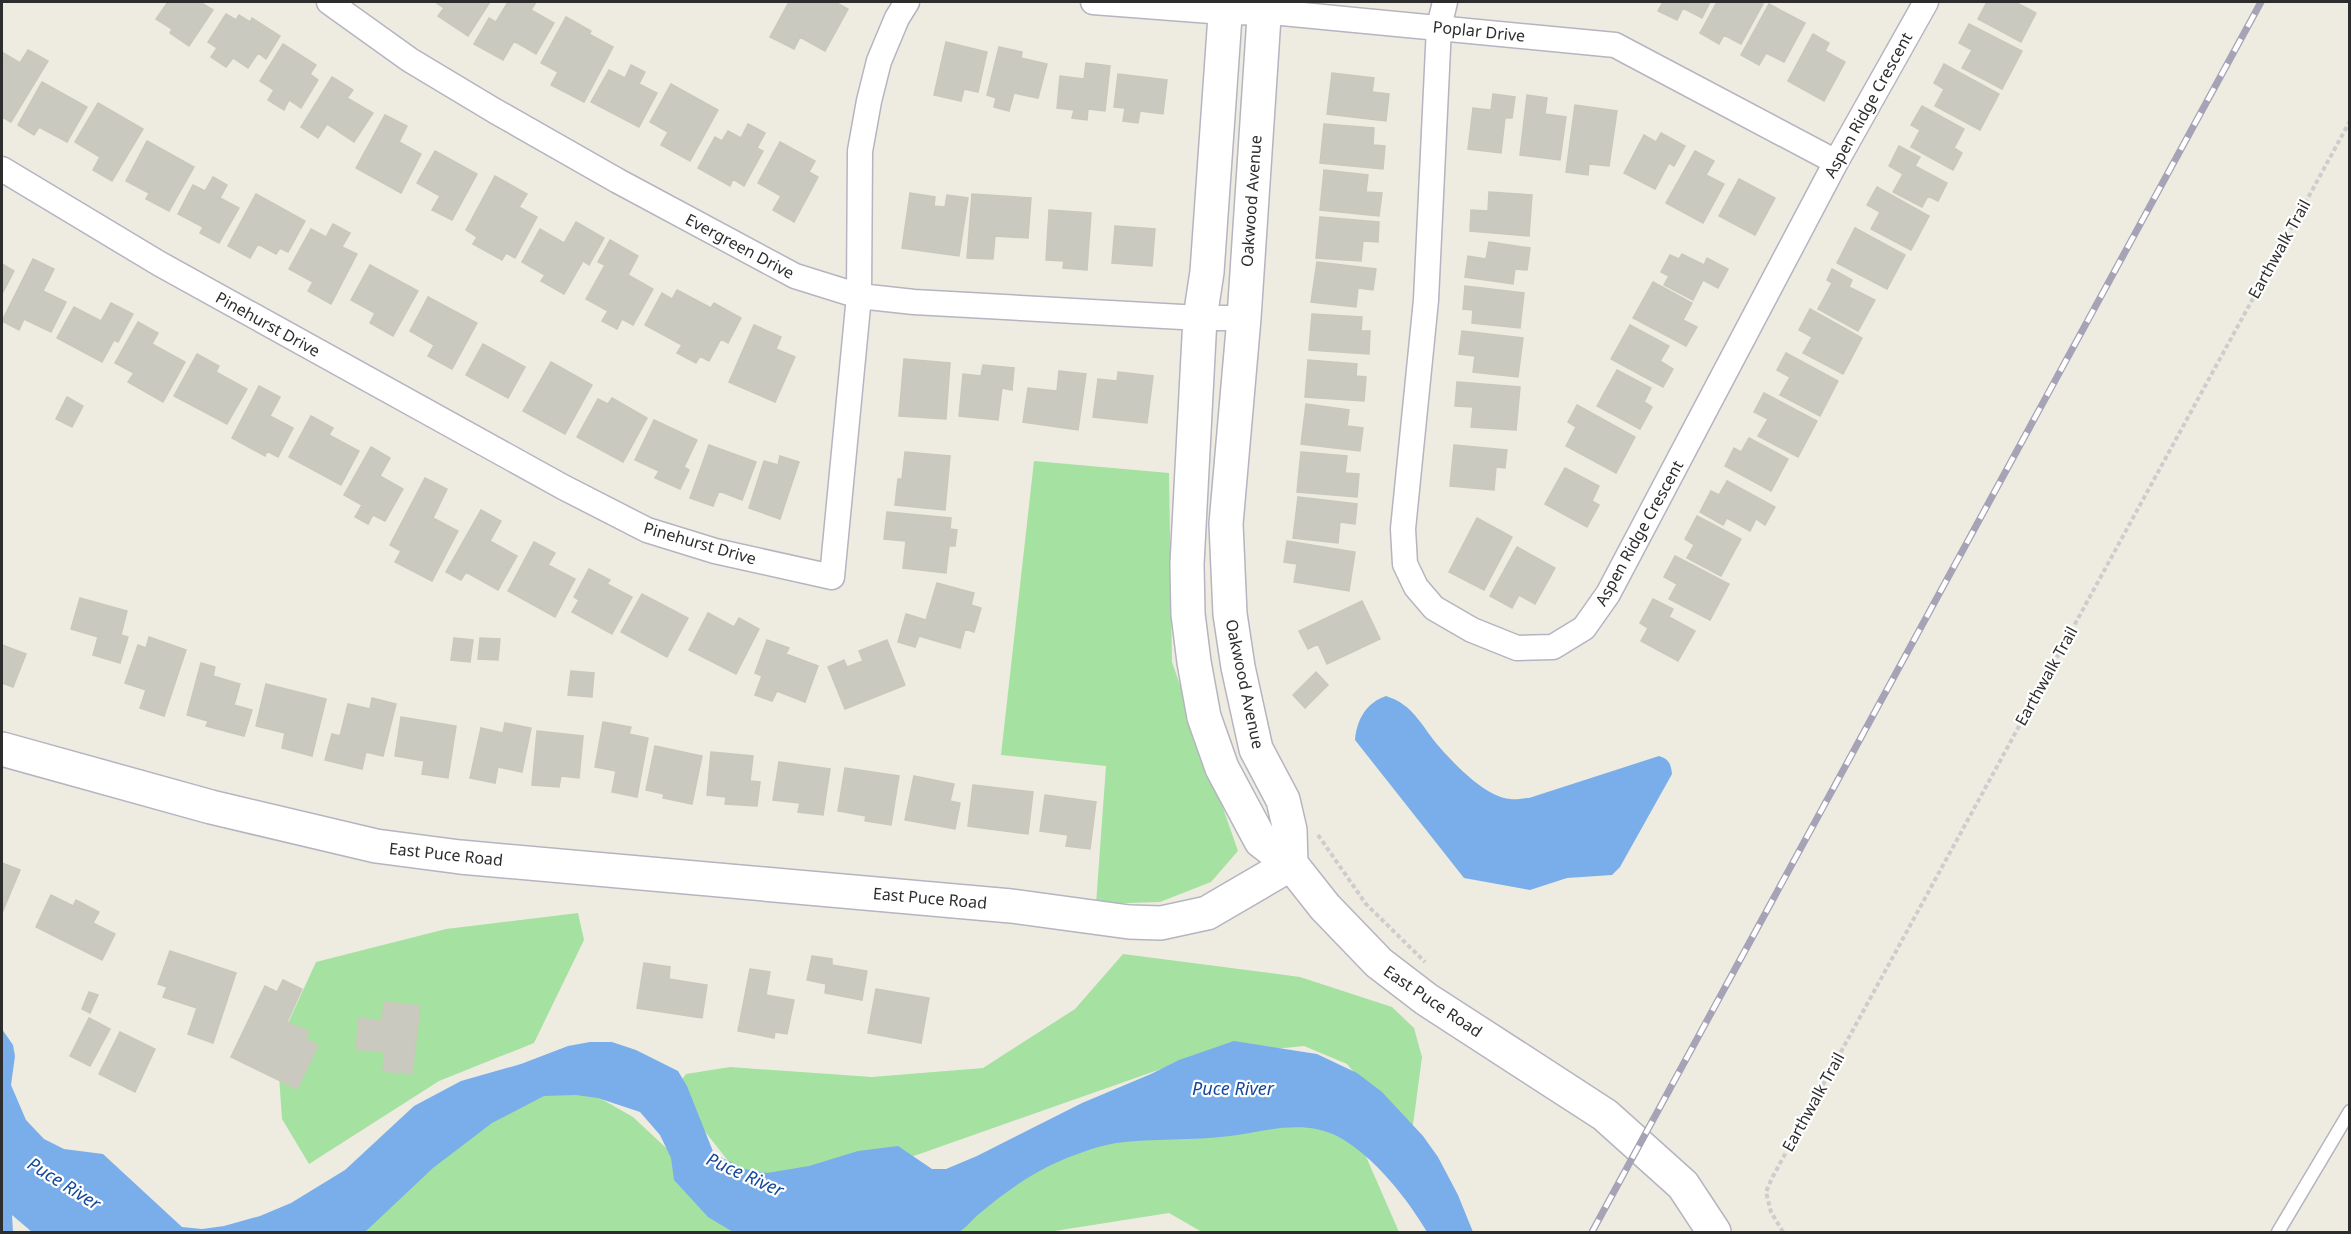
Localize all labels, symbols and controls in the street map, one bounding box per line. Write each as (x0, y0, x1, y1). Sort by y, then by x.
street label: Poplar Drive (1432, 15, 1526, 47)
street label: Aspen Ridge Crescent (1819, 28, 1917, 182)
street label: Oakwood Avenue (1235, 134, 1267, 268)
street label: Earthwalk Trail (2243, 195, 2315, 303)
street label: Evergreen Drive (682, 208, 798, 284)
street label: Pinehurst Drive (212, 286, 324, 362)
street label: Aspen Ridge Crescent (1590, 456, 1688, 610)
street label: Pinehurst Drive (641, 516, 759, 570)
street label: Oakwood Avenue (1221, 617, 1269, 751)
street label: Earthwalk Trail (2010, 622, 2082, 730)
street label: East Puce Road (388, 837, 504, 871)
street label: East Puce Road (872, 882, 988, 914)
street label: East Puce Road (1379, 960, 1487, 1042)
street label: Earthwalk Trail (1777, 1048, 1849, 1156)
water label: Puce River (1192, 1076, 1275, 1100)
water label: Puce River (703, 1146, 788, 1202)
water label: Puce River (23, 1151, 106, 1215)

